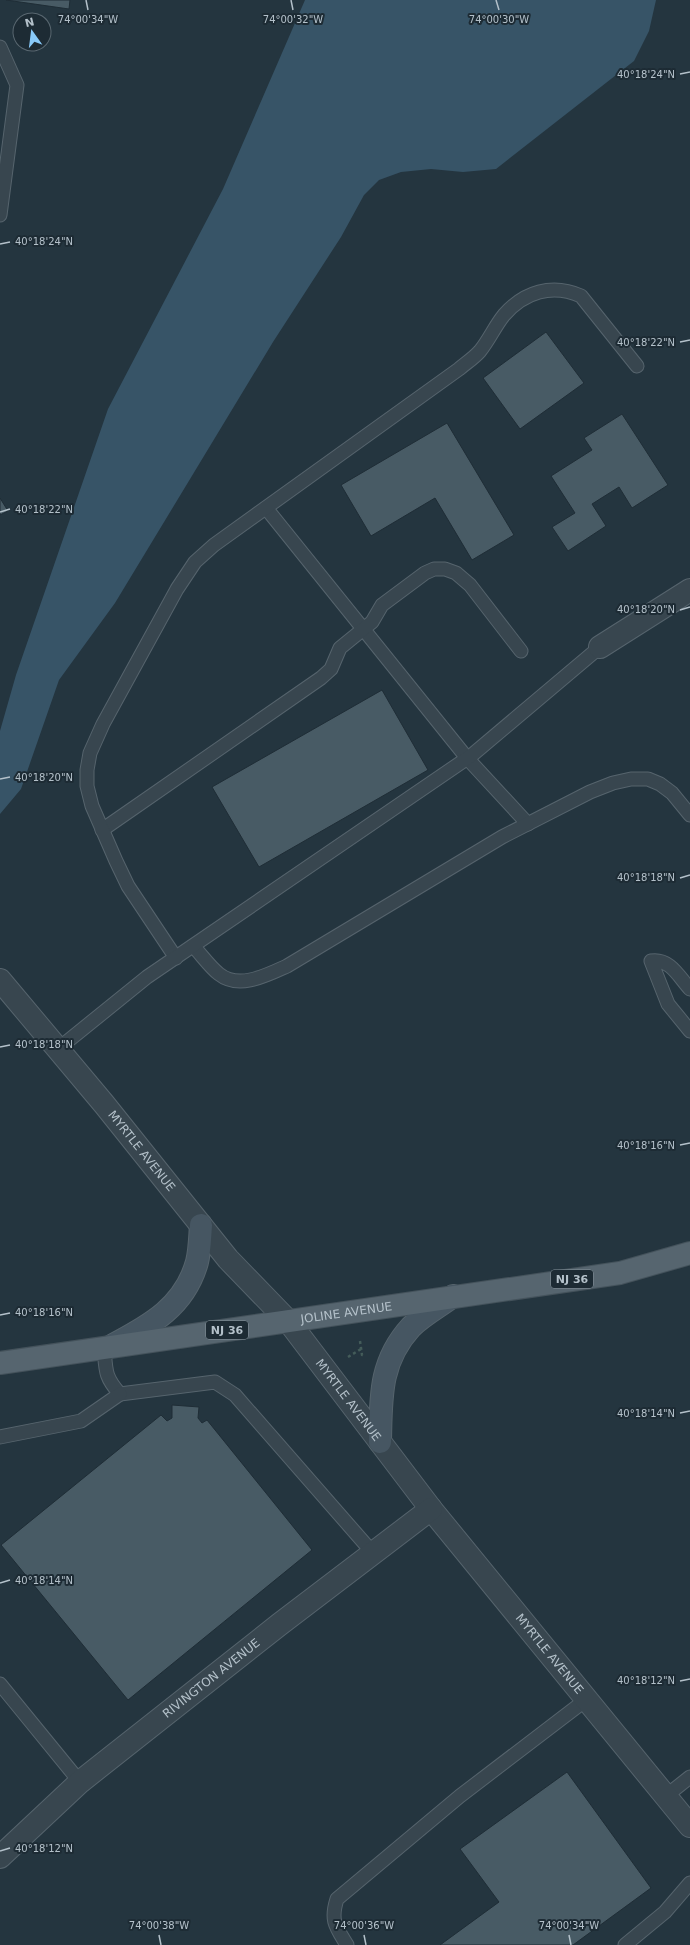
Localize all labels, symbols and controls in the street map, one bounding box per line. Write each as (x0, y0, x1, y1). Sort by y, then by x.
north arrow (12, 12, 52, 52)
text: 74°00'34"W (58, 14, 118, 25)
text: 74°00'32"W (263, 14, 323, 25)
text: 74°00'30"W (469, 14, 529, 25)
text: N (24, 15, 36, 30)
text: 40°18'24"N (617, 69, 675, 80)
text: 40°18'24"N (15, 236, 73, 247)
text: 40°18'22"N (617, 337, 675, 348)
text: 40°18'22"N (15, 504, 73, 515)
text: 40°18'20"N (617, 604, 675, 615)
text: 40°18'20"N (15, 772, 73, 783)
text: 40°18'18"N (617, 872, 675, 883)
text: 40°18'18"N (15, 1039, 73, 1050)
street label: MYRTLE AVENUE (105, 1108, 178, 1194)
text: 40°18'16"N (617, 1140, 675, 1151)
road number: NJ 36 (551, 1270, 593, 1288)
street label: JOLINE AVENUE (299, 1299, 393, 1326)
text: 40°18'16"N (15, 1307, 73, 1318)
road number: NJ 36 (206, 1321, 248, 1339)
street label: MYRTLE AVENUE (313, 1356, 384, 1444)
text: 40°18'14"N (617, 1408, 675, 1419)
text: 40°18'14"N (15, 1575, 73, 1586)
street label: MYRTLE AVENUE (513, 1611, 586, 1697)
street label: RIVINGTON AVENUE (160, 1636, 263, 1721)
text: 40°18'12"N (617, 1675, 675, 1686)
text: 40°18'12"N (15, 1843, 73, 1854)
text: 74°00'38"W (129, 1920, 189, 1931)
text: 74°00'36"W (334, 1920, 394, 1931)
text: 74°00'34"W (539, 1920, 599, 1931)

